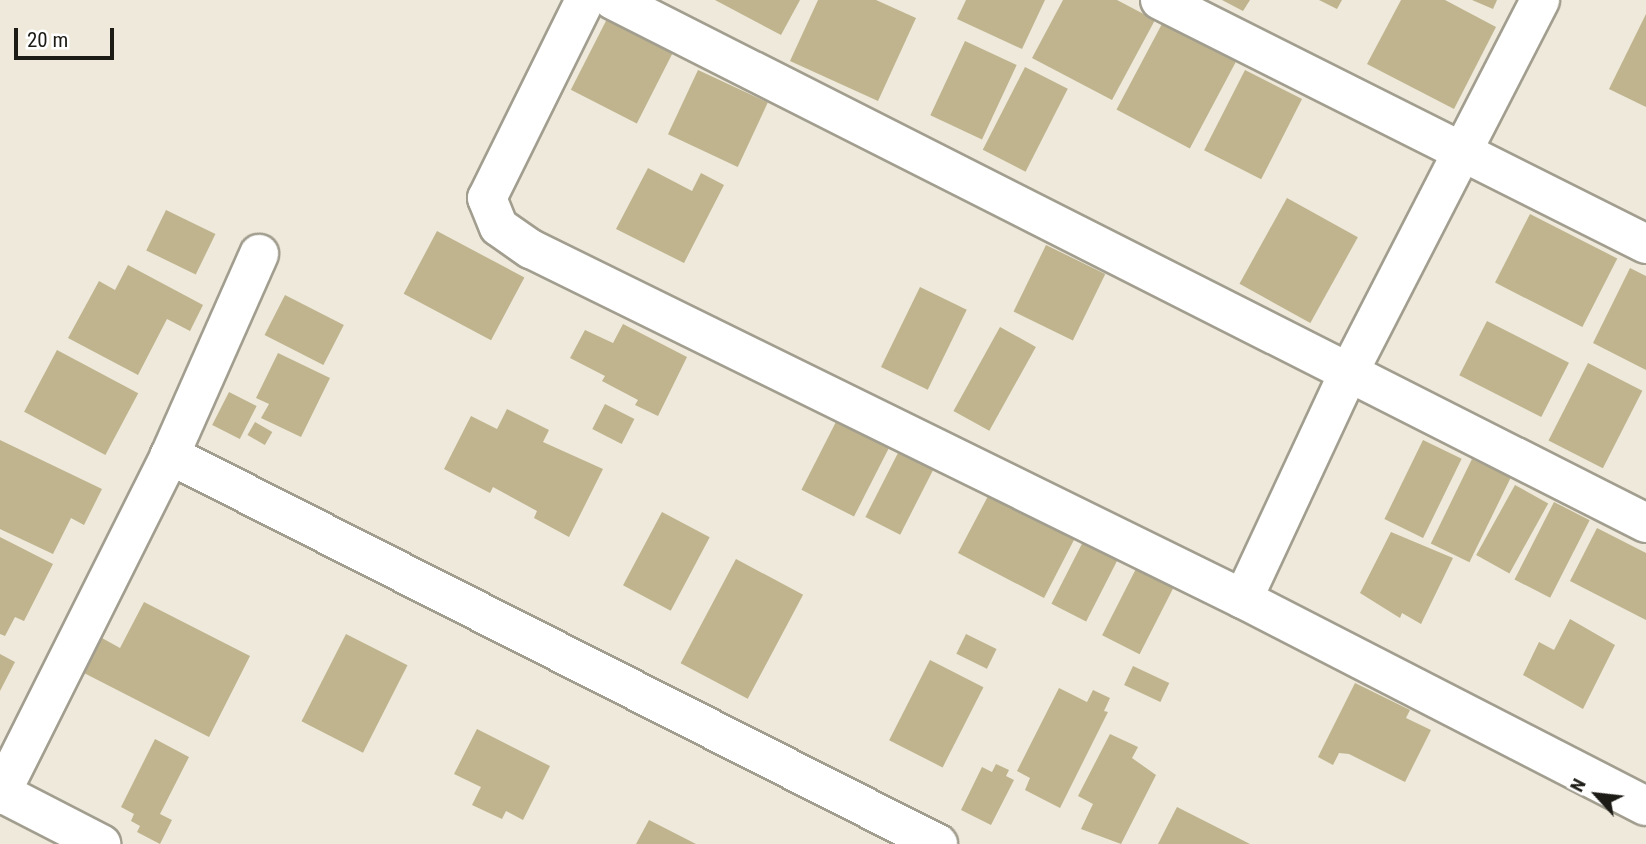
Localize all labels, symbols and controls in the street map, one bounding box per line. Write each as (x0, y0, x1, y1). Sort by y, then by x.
scale bar (18, 14, 117, 58)
text: 20 m (27, 28, 68, 52)
north arrow (1562, 760, 1632, 830)
text: N (1565, 775, 1591, 796)

